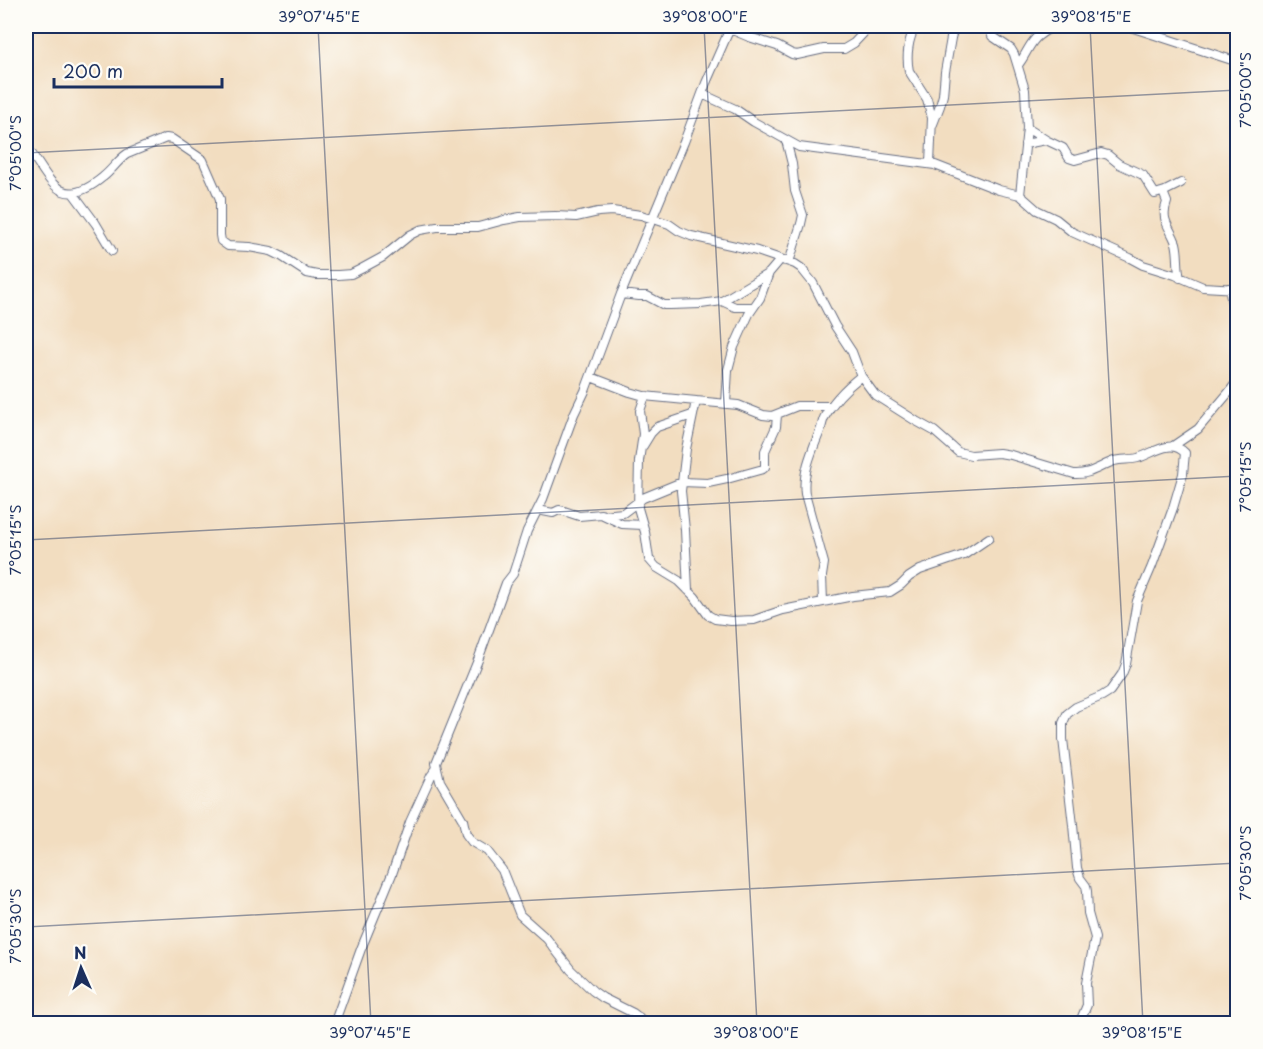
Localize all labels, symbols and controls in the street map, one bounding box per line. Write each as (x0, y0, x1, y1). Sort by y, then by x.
text: 39°07'45"E (278, 4, 360, 27)
text: 39°08'00"E (662, 4, 748, 27)
text: 39°08'15"E (1051, 4, 1131, 27)
scale bar (54, 51, 222, 89)
text: 7°05'00"S (1233, 52, 1256, 128)
text: 200 m (63, 57, 123, 84)
text: 7°05'00"S (3, 115, 26, 191)
text: 7°05'15"S (1233, 441, 1256, 513)
text: 7°05'15"S (3, 504, 26, 576)
text: 7°05'30"S (1233, 825, 1256, 901)
text: 7°05'30"S (3, 888, 26, 964)
north arrow (51, 938, 111, 998)
text: N (73, 940, 87, 964)
text: 39°07'45"E (329, 1020, 411, 1043)
text: 39°08'00"E (713, 1020, 799, 1043)
text: 39°08'15"E (1102, 1020, 1182, 1043)

